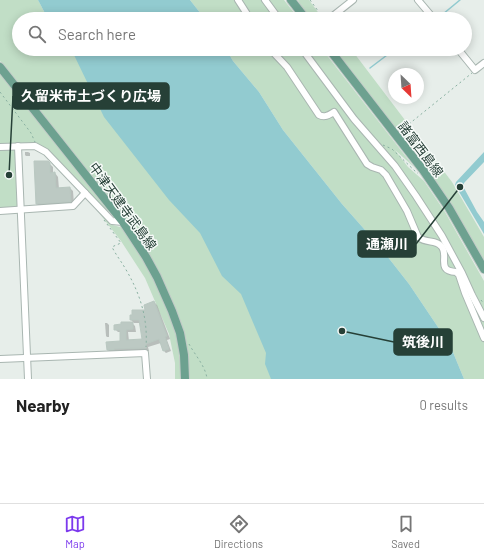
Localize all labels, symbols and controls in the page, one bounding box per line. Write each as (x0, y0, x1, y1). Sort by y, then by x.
search box (12, 12, 472, 56)
icon: search (26, 23, 48, 45)
text: Search here (58, 25, 136, 43)
north arrow (388, 68, 424, 104)
callout: 久留米市土づくり広場 (13, 83, 169, 109)
text: 久留米市土づくり広場 (21, 87, 161, 104)
street label: 諸富西島線 (395, 118, 447, 180)
street label: 中津天建寺武島線 (86, 159, 160, 253)
callout: 通瀬川 (358, 231, 416, 257)
text: 通瀬川 (366, 235, 408, 252)
callout: 筑後川 (394, 329, 452, 355)
text: 筑後川 (402, 333, 444, 350)
text: Nearby (16, 395, 70, 415)
text: 0 results (419, 397, 468, 413)
tab: Map (64, 513, 86, 550)
tab: Directions (214, 513, 263, 550)
tab: Saved (391, 513, 420, 550)

